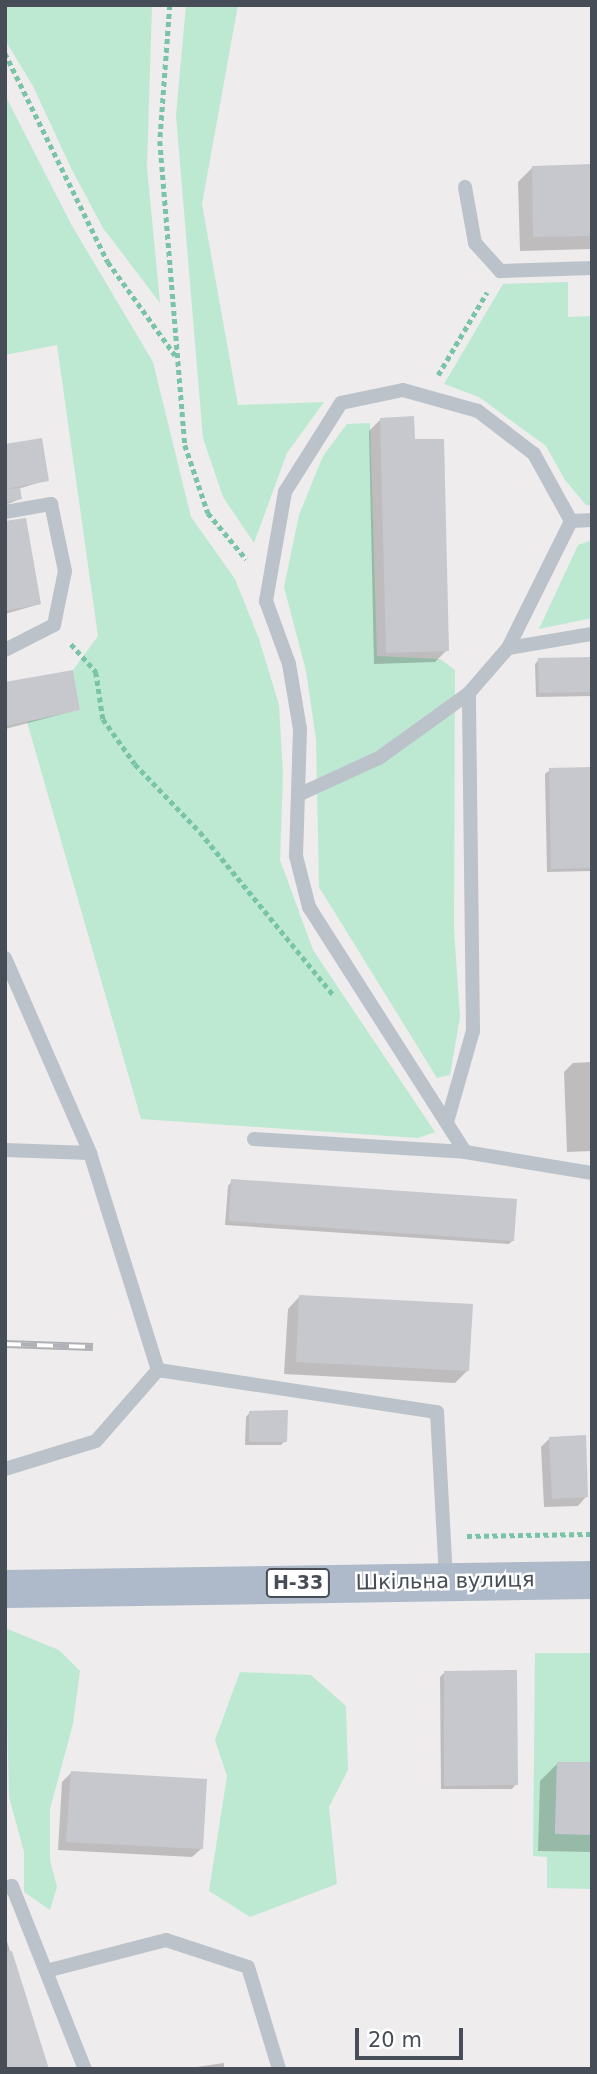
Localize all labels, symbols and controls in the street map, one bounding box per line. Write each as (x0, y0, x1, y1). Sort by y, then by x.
street label: Шкільна вулиця (355, 1567, 535, 1595)
road number: Н-33 (265, 1568, 331, 1598)
scale bar (359, 2014, 468, 2058)
text: 20 m (368, 2028, 422, 2052)

